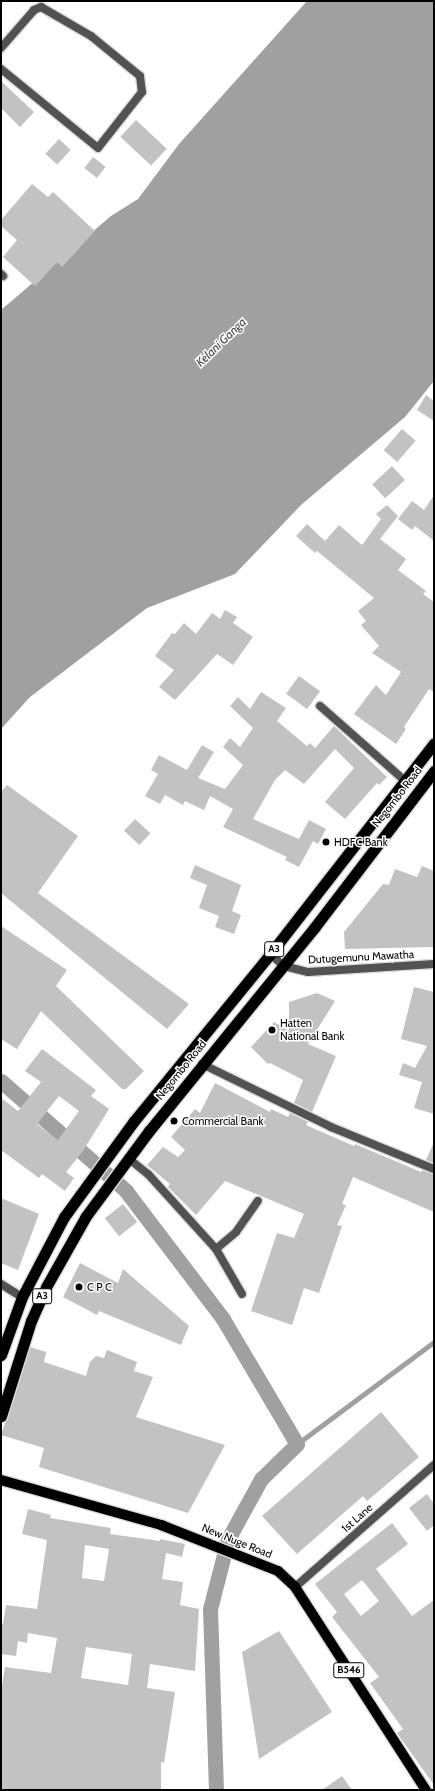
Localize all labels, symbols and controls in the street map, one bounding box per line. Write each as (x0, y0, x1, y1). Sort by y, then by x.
water label: Kelani Ganga (193, 315, 249, 369)
street label: Negombo Road (369, 764, 425, 830)
place label: HDFC Bank (334, 835, 388, 849)
marker: HDFC Bank (321, 837, 331, 847)
road number: A3 (264, 941, 284, 957)
street label: Dutugemunu Mawatha (308, 948, 414, 966)
place label: Hatten National Bank (280, 1017, 344, 1043)
marker: Hatten National Bank (267, 1025, 277, 1035)
street label: Negombo Road (153, 1038, 209, 1102)
place label: Commercial Bank (182, 1114, 264, 1128)
marker: Commercial Bank (169, 1116, 179, 1126)
place label: C P C (87, 1280, 112, 1294)
marker: C P C (74, 1282, 84, 1292)
road number: A3 (32, 1288, 52, 1304)
street label: 1st Lane (339, 1501, 375, 1535)
street label: New Nuge Road (200, 1521, 274, 1561)
road number: B546 (333, 1662, 365, 1678)

